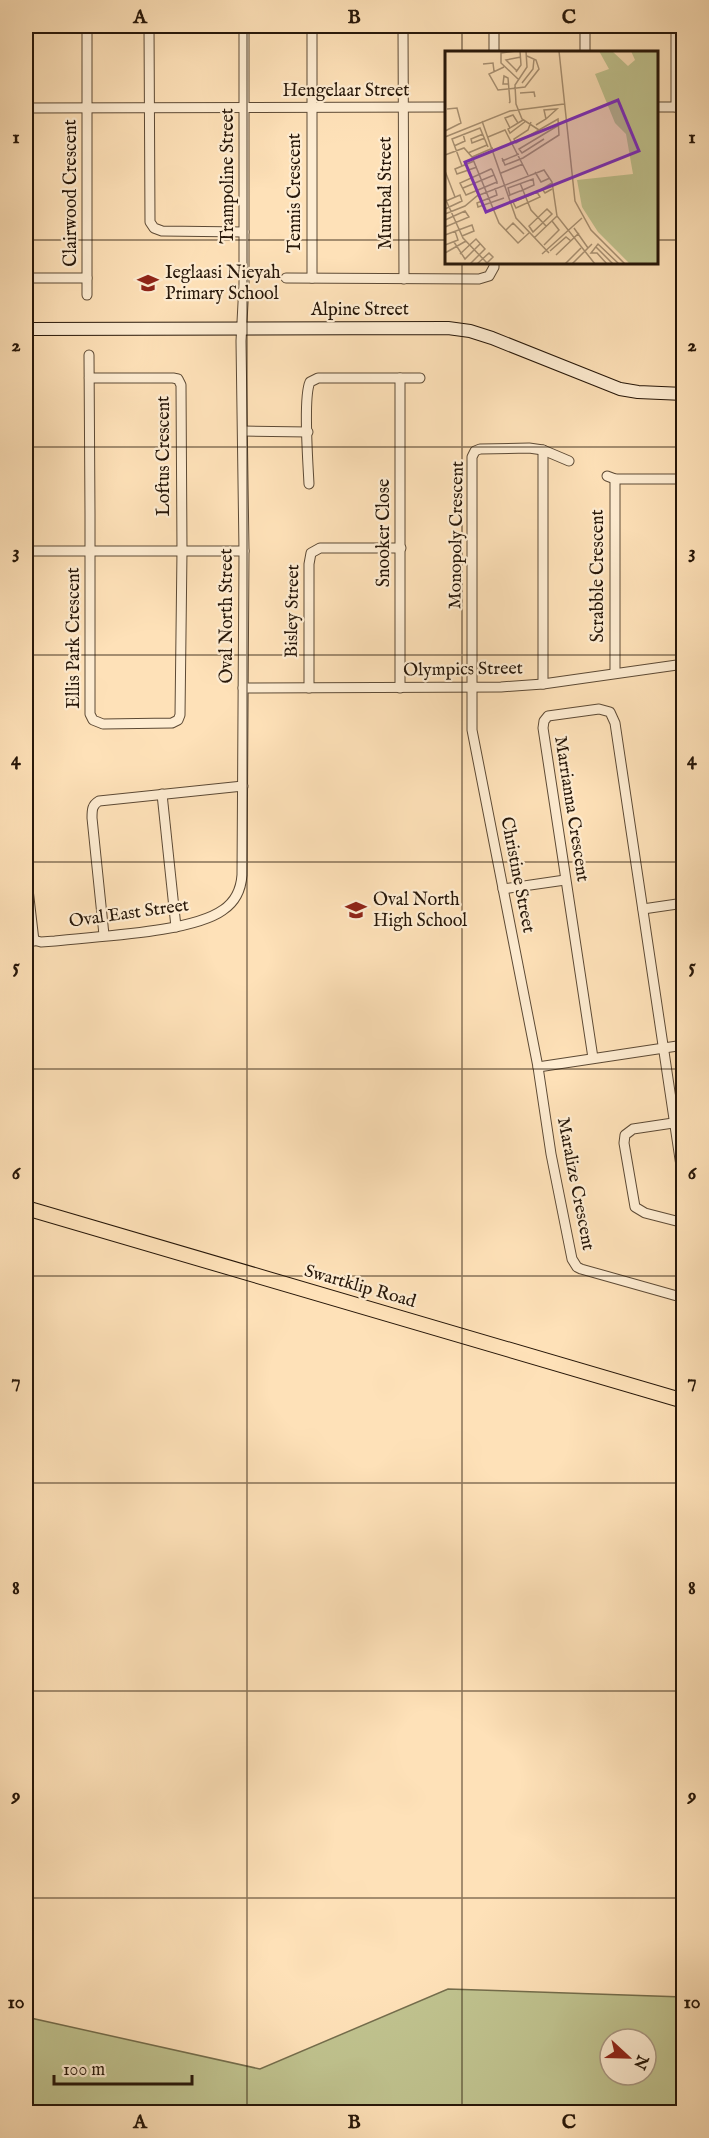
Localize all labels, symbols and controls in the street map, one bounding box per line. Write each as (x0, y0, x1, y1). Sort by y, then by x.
text: A (132, 5, 148, 30)
text: B (347, 5, 361, 30)
text: C (562, 5, 576, 30)
inset map (445, 51, 658, 264)
street label: Hengelaar Street (283, 80, 409, 103)
street label: Trampoline Street (217, 108, 240, 244)
street label: Clairwood Crescent (60, 119, 83, 267)
text: 1 (12, 125, 20, 150)
text: 1 (688, 125, 696, 150)
street label: Tennis Crescent (284, 133, 307, 253)
street label: Muurbal Street (375, 137, 398, 249)
place label: Ieglaasi Nieyah Primary School (165, 262, 281, 306)
school or university icon: Ieglaasi Nieyah Primary School (136, 271, 160, 295)
street label: Alpine Street (310, 299, 409, 322)
text: 2 (11, 333, 21, 358)
text: 2 (687, 333, 697, 358)
street label: Loftus Crescent (153, 396, 176, 516)
street label: Monopoly Crescent (444, 461, 470, 609)
street label: Snooker Close (373, 479, 396, 587)
street label: Scrabble Crescent (587, 509, 610, 643)
text: 3 (12, 540, 20, 565)
text: 3 (688, 540, 696, 565)
street label: Oval North Street (216, 548, 239, 684)
street label: Bisley Street (281, 564, 305, 658)
street label: Ellis Park Crescent (63, 567, 86, 709)
street label: Olympics Street (403, 657, 523, 683)
street label: Marrianna Crescent (548, 735, 594, 883)
text: 4 (11, 747, 22, 772)
text: 4 (687, 747, 698, 772)
street label: Christine Street (494, 815, 540, 935)
place label: Oval North High School (373, 889, 467, 933)
street label: Oval East Street (68, 894, 190, 934)
school or university icon: Oval North High School (344, 898, 368, 922)
text: 5 (12, 954, 20, 979)
text: 5 (688, 954, 696, 979)
street label: Maralize Crescent (551, 1116, 599, 1252)
text: 6 (12, 1161, 22, 1186)
text: 6 (688, 1161, 698, 1186)
street label: Swartklip Road (302, 1260, 419, 1314)
text: 7 (11, 1369, 21, 1394)
text: 7 (687, 1369, 697, 1394)
text: 8 (12, 1576, 20, 1601)
text: 8 (688, 1576, 696, 1601)
text: 9 (11, 1783, 21, 1808)
text: 9 (687, 1783, 697, 1808)
text: 10 (7, 1990, 25, 2015)
text: 10 (683, 1990, 701, 2015)
north arrow (598, 2027, 658, 2087)
scale bar (54, 2048, 192, 2086)
text: N (628, 2051, 652, 2072)
text: 100 m (63, 2059, 105, 2082)
text: A (132, 2110, 148, 2135)
text: B (347, 2110, 361, 2135)
text: C (562, 2110, 576, 2135)

